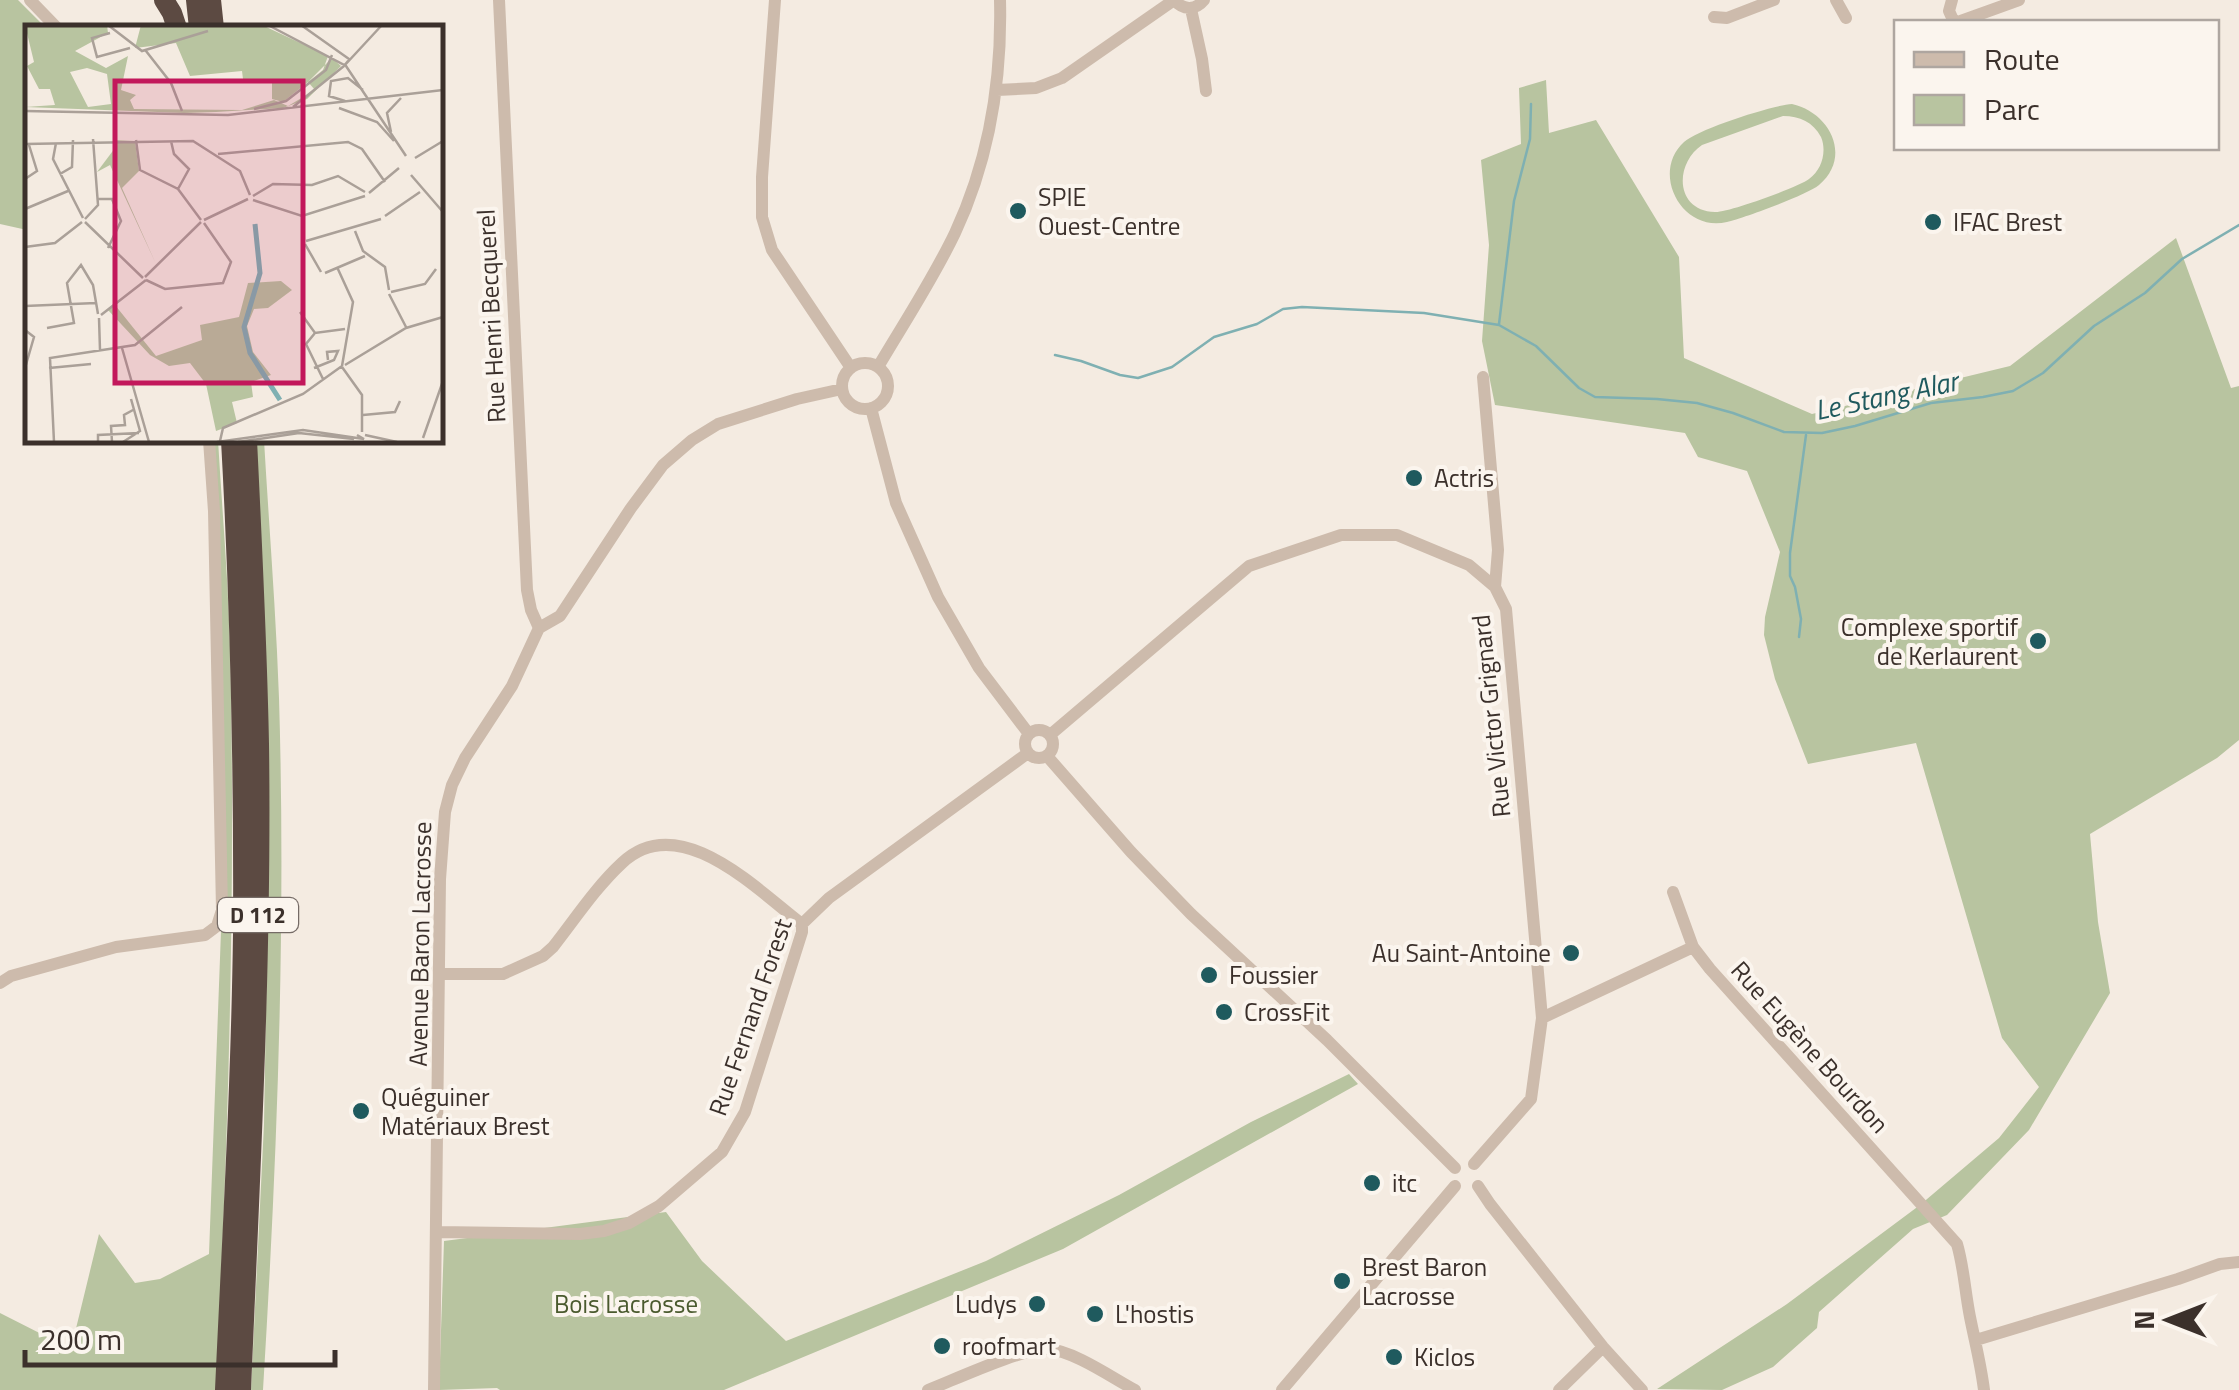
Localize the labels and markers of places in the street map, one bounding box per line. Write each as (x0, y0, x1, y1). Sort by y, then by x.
place label: SPIE Ouest-Centre (1038, 178, 1180, 245)
marker: SPIE Ouest-Centre (1007, 200, 1029, 222)
place label: IFAC Brest (1953, 203, 2062, 241)
marker: IFAC Brest (1922, 211, 1944, 233)
place label: Actris (1434, 459, 1494, 497)
marker: Actris (1403, 467, 1425, 489)
place label: Complexe sportif de Kerlaurent (1841, 608, 2019, 675)
marker: Complexe sportif de Kerlaurent (2027, 630, 2049, 652)
place label: Au Saint-Antoine (1372, 934, 1551, 972)
marker: Au Saint-Antoine (1560, 942, 1582, 964)
place label: Foussier (1229, 956, 1319, 994)
marker: Foussier (1198, 964, 1220, 986)
place label: CrossFit (1244, 993, 1330, 1031)
marker: CrossFit (1213, 1001, 1235, 1023)
place label: Quéguiner Matériaux Brest (381, 1078, 550, 1145)
marker: Quéguiner Matériaux Brest (350, 1100, 372, 1122)
place label: itc (1392, 1164, 1417, 1202)
marker: itc (1361, 1172, 1383, 1194)
place label: Brest Baron Lacrosse (1362, 1248, 1487, 1315)
marker: Brest Baron Lacrosse (1331, 1270, 1353, 1292)
place label: Ludys (955, 1285, 1017, 1323)
marker: Ludys (1026, 1293, 1048, 1315)
place label: L'hostis (1115, 1295, 1194, 1333)
marker: L'hostis (1084, 1303, 1106, 1325)
place label: roofmart (962, 1327, 1056, 1365)
marker: roofmart (931, 1335, 953, 1357)
place label: Kiclos (1414, 1338, 1475, 1376)
marker: Kiclos (1383, 1346, 1405, 1368)

